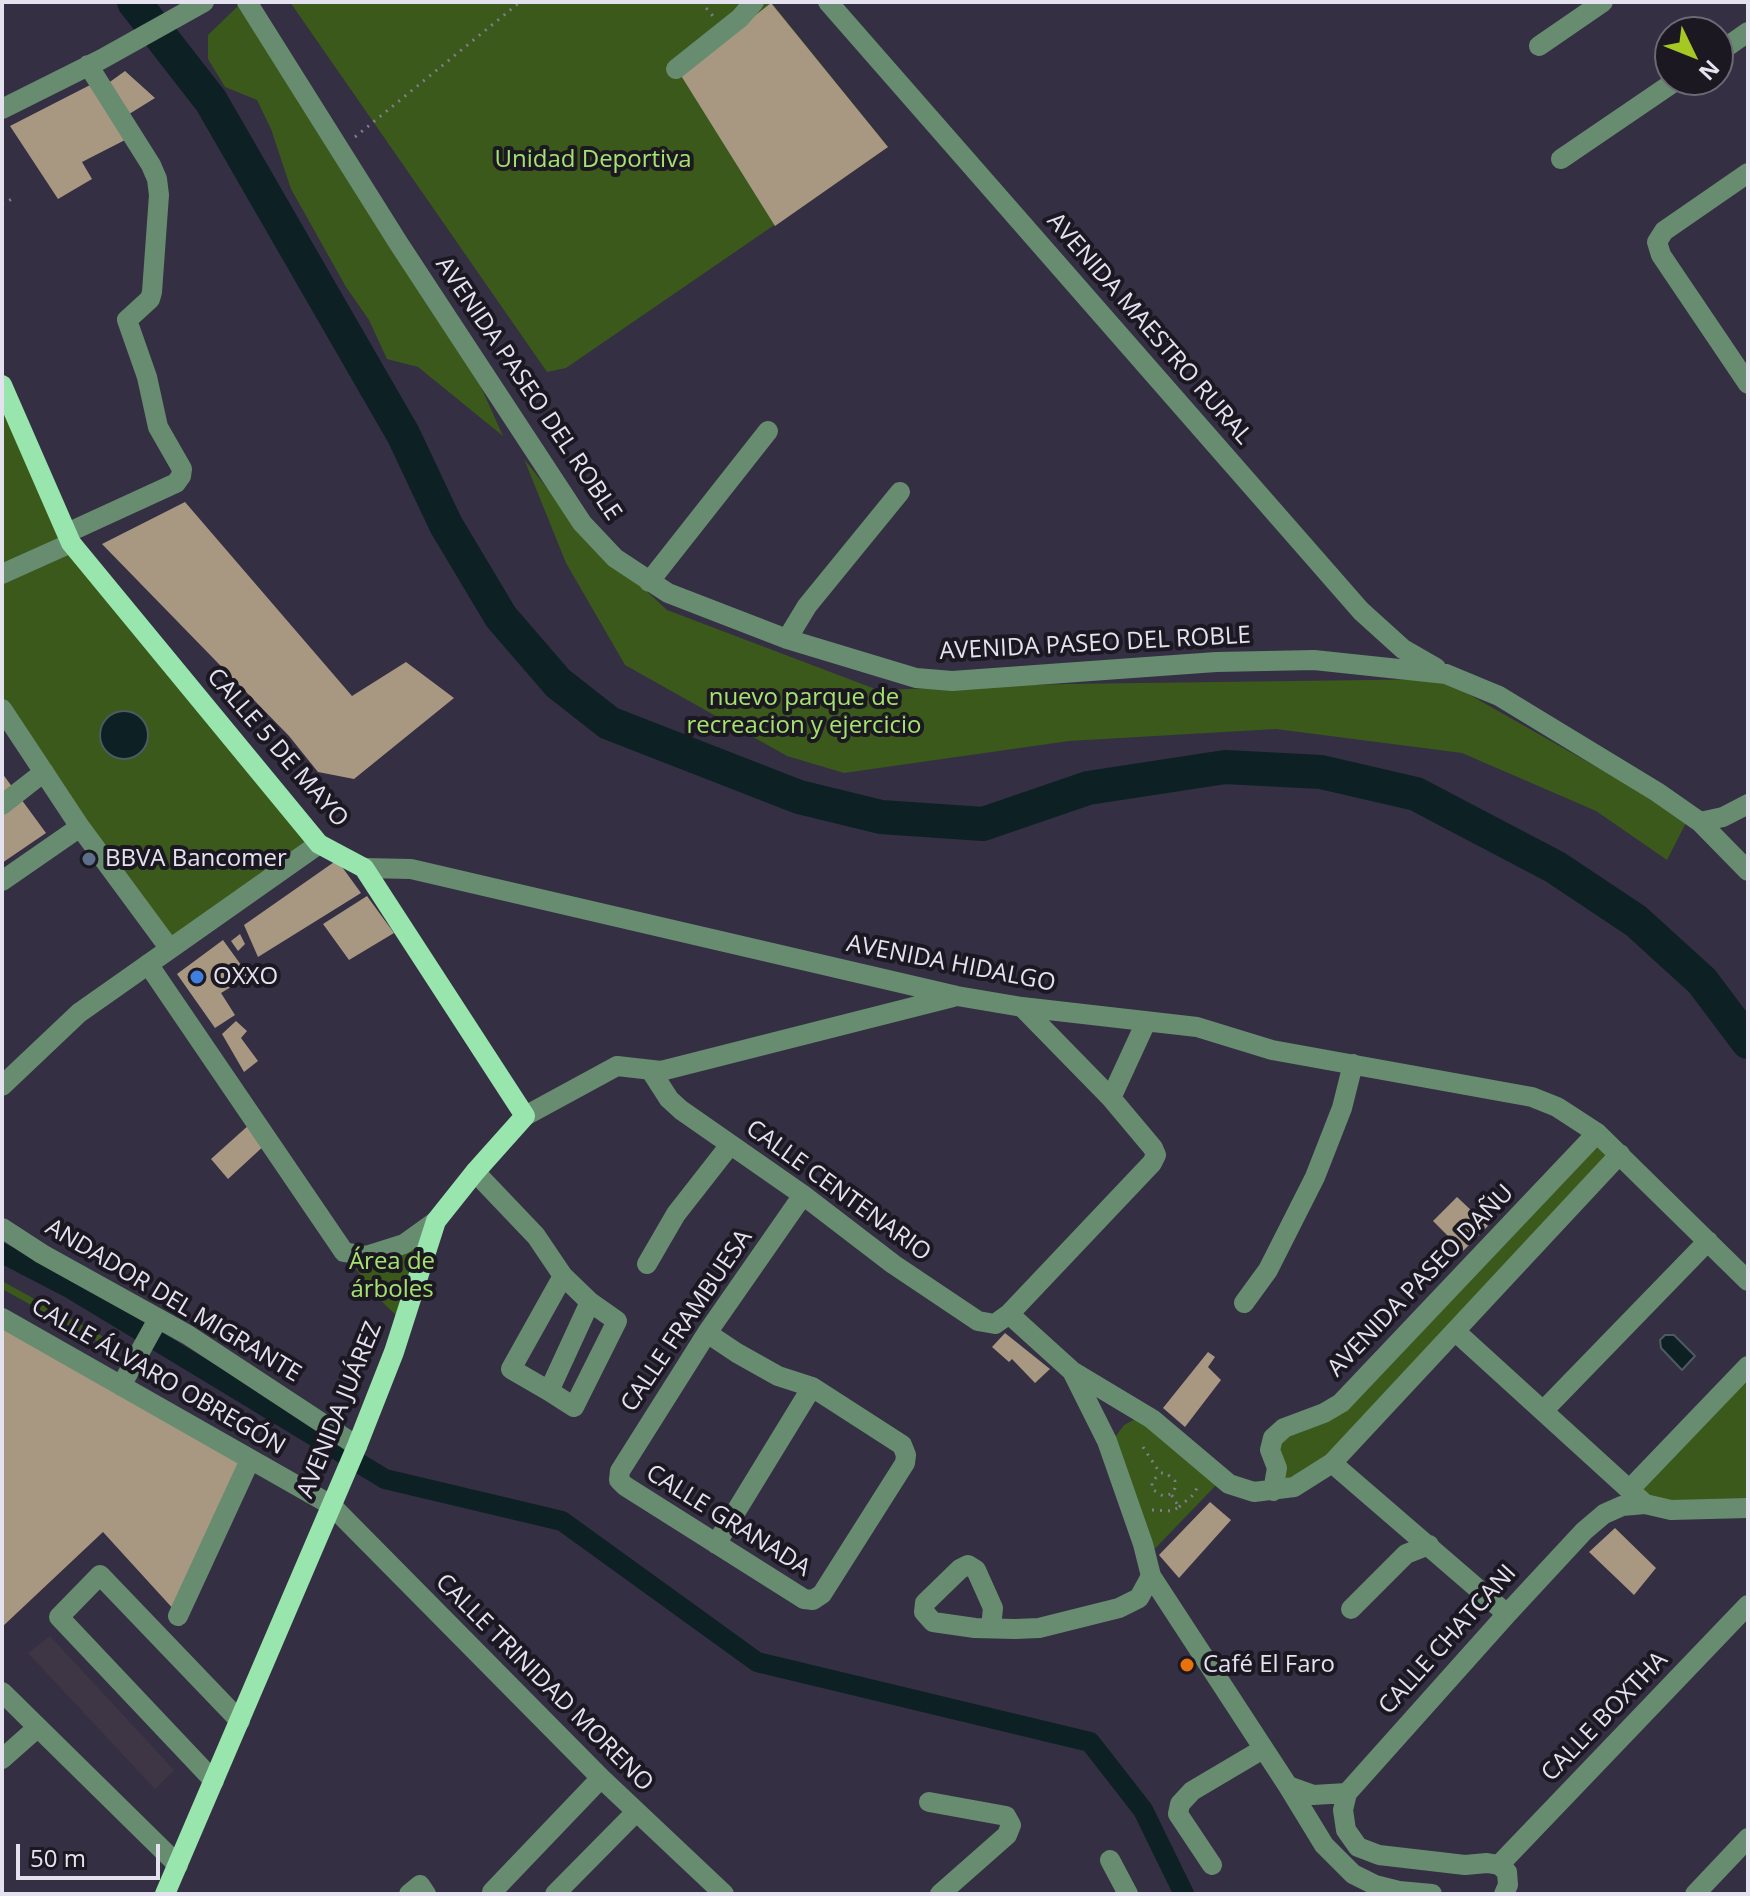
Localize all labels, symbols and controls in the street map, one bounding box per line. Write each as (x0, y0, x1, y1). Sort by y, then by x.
north arrow (1654, 16, 1734, 96)
text: N (1693, 54, 1727, 88)
park label: Unidad Deportiva (495, 146, 691, 174)
street label: AVENIDA MAESTRO RURAL (1041, 207, 1257, 451)
street label: AVENIDA PASEO DEL ROBLE (429, 252, 627, 526)
street label: AVENIDA PASEO DEL ROBLE (939, 621, 1251, 667)
street label: CALLE 5 DE MAYO (200, 663, 354, 833)
park label: nuevo parque de recreacion y ejercicio (687, 684, 921, 740)
place label: BBVA Bancomer (105, 845, 287, 873)
marker: BBVA Bancomer (80, 850, 98, 868)
street label: AVENIDA HIDALGO (844, 930, 1058, 998)
place label: OXXO (213, 963, 278, 991)
marker: OXXO (188, 968, 206, 986)
street label: CALLE CENTENARIO (740, 1114, 936, 1268)
street label: AVENIDA PASEO DAÑU (1322, 1179, 1520, 1383)
street label: ANDADOR DEL MIGRANTE (40, 1213, 306, 1389)
street label: CALLE FRAMBUESA (615, 1224, 759, 1418)
park label: Área de árboles (349, 1248, 435, 1304)
street label: CALLE ÁLVARO OBREGÓN (26, 1292, 290, 1462)
street label: AVENIDA JUÁREZ (292, 1318, 388, 1502)
street label: CALLE GRANADA (641, 1459, 815, 1583)
street label: CALLE CHATCANI (1373, 1559, 1523, 1721)
street label: CALLE TRINIDAD MORENO (429, 1568, 659, 1798)
street label: CALLE BOXTHA (1536, 1646, 1674, 1788)
place label: Café El Faro (1203, 1651, 1335, 1679)
marker: Café El Faro (1178, 1656, 1196, 1674)
scale bar (20, 1828, 164, 1878)
text: 50 m (30, 1841, 86, 1874)

